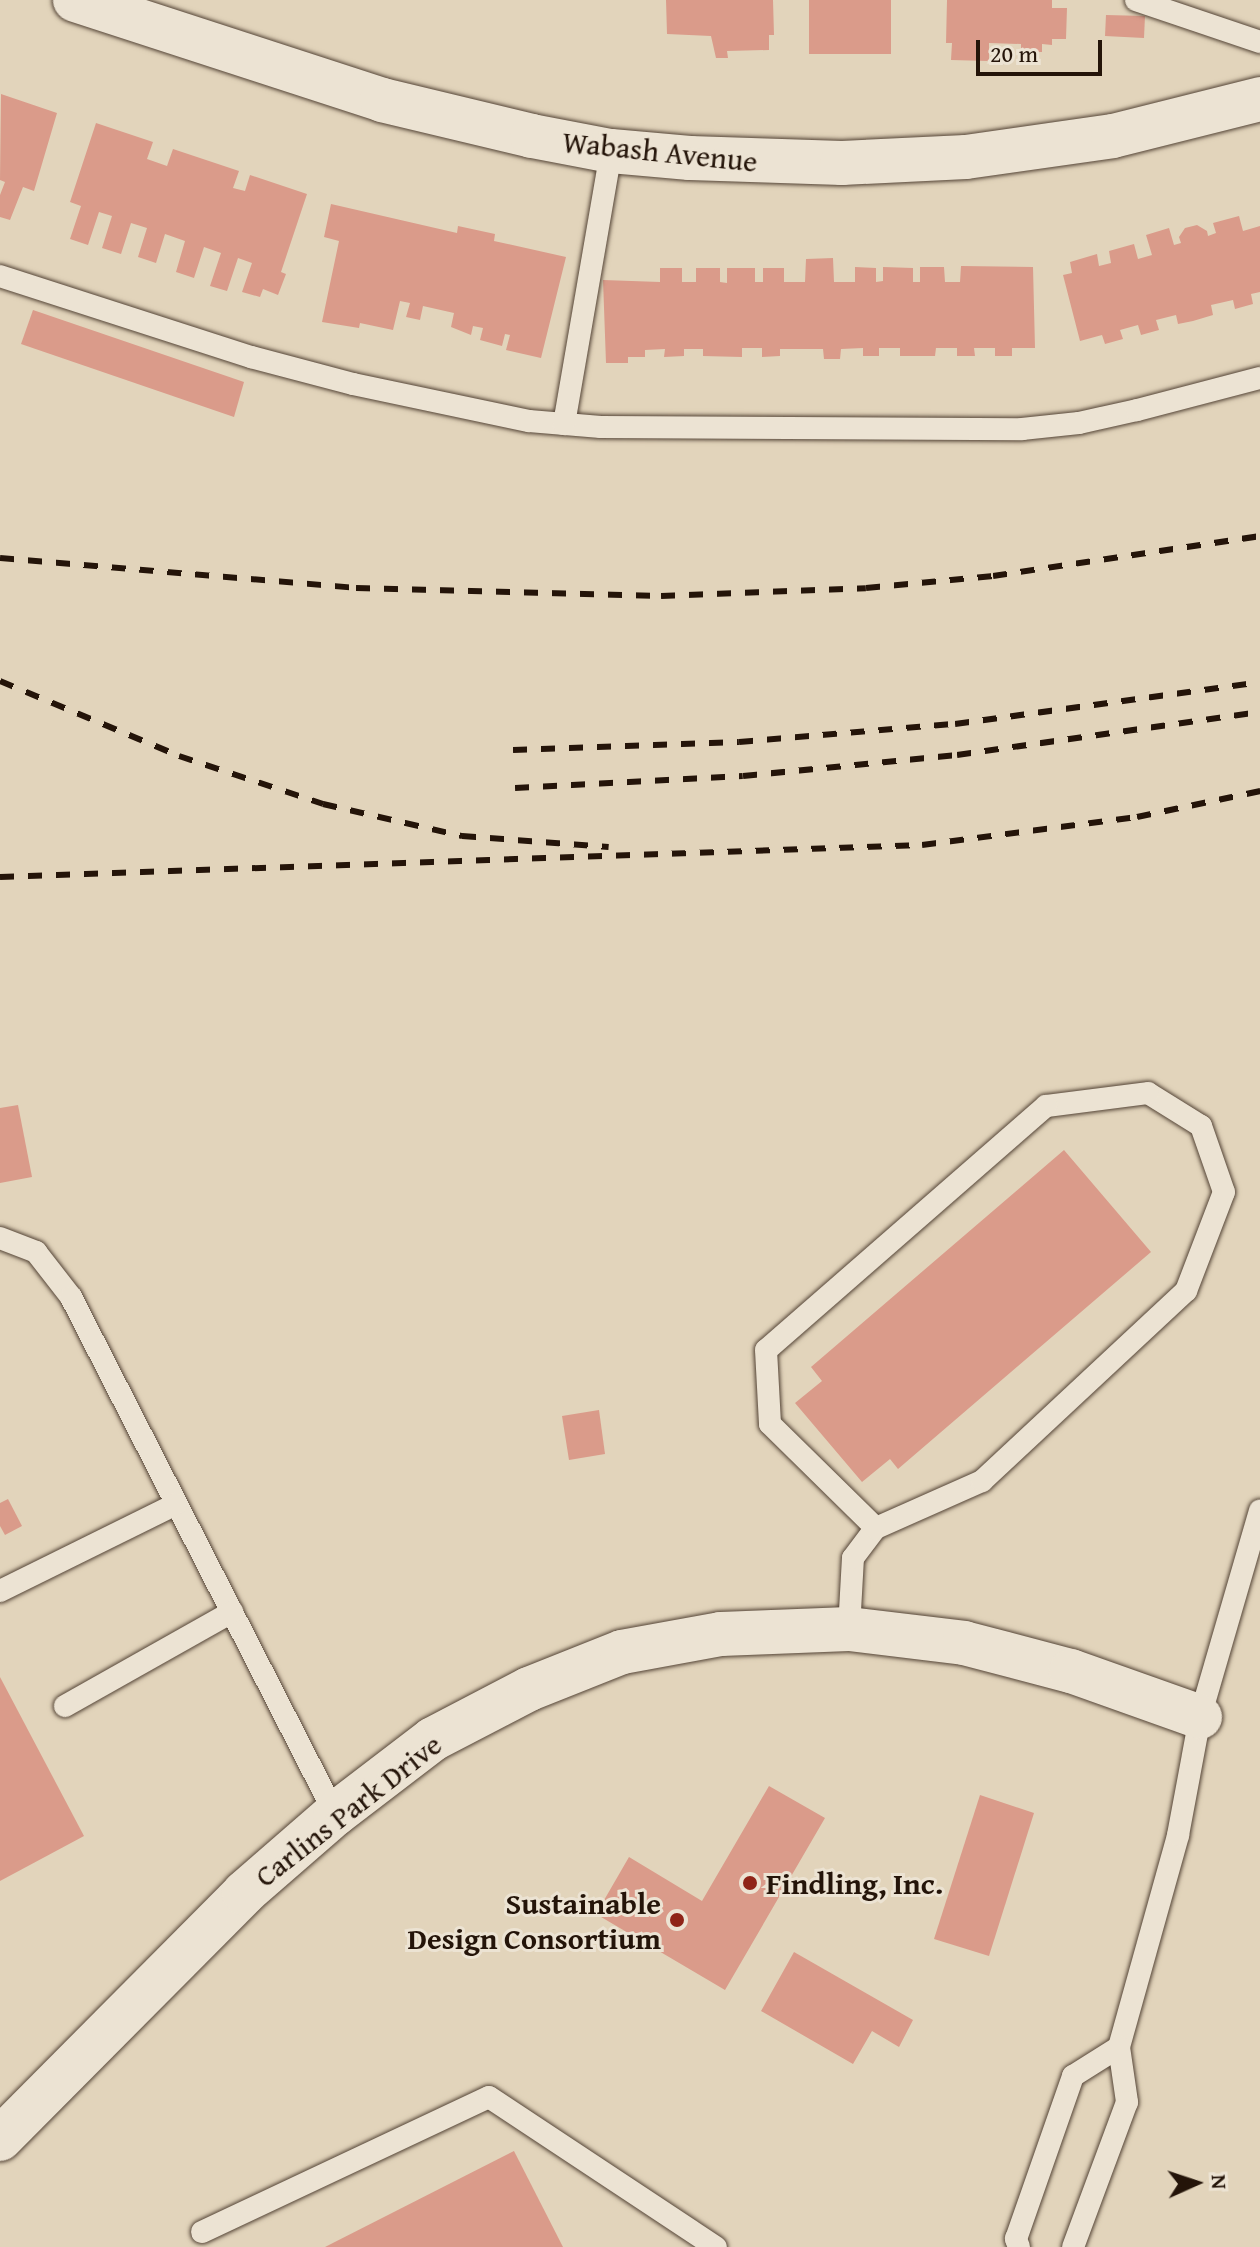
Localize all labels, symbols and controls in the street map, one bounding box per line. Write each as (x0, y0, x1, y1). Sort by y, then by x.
scale bar (980, 24, 1106, 74)
text: 20 m (990, 36, 1038, 71)
street label: Wabash Avenue (561, 123, 759, 179)
street label: Carlins Park Drive (248, 1726, 448, 1894)
place label: Findling, Inc. (766, 1865, 943, 1901)
marker: Findling, Inc. (741, 1874, 759, 1892)
place label: Sustainable Design Consortium (408, 1885, 661, 1956)
marker: Sustainable Design Consortium (668, 1911, 686, 1929)
north arrow (1156, 2143, 1236, 2223)
text: N (1204, 2174, 1236, 2190)

